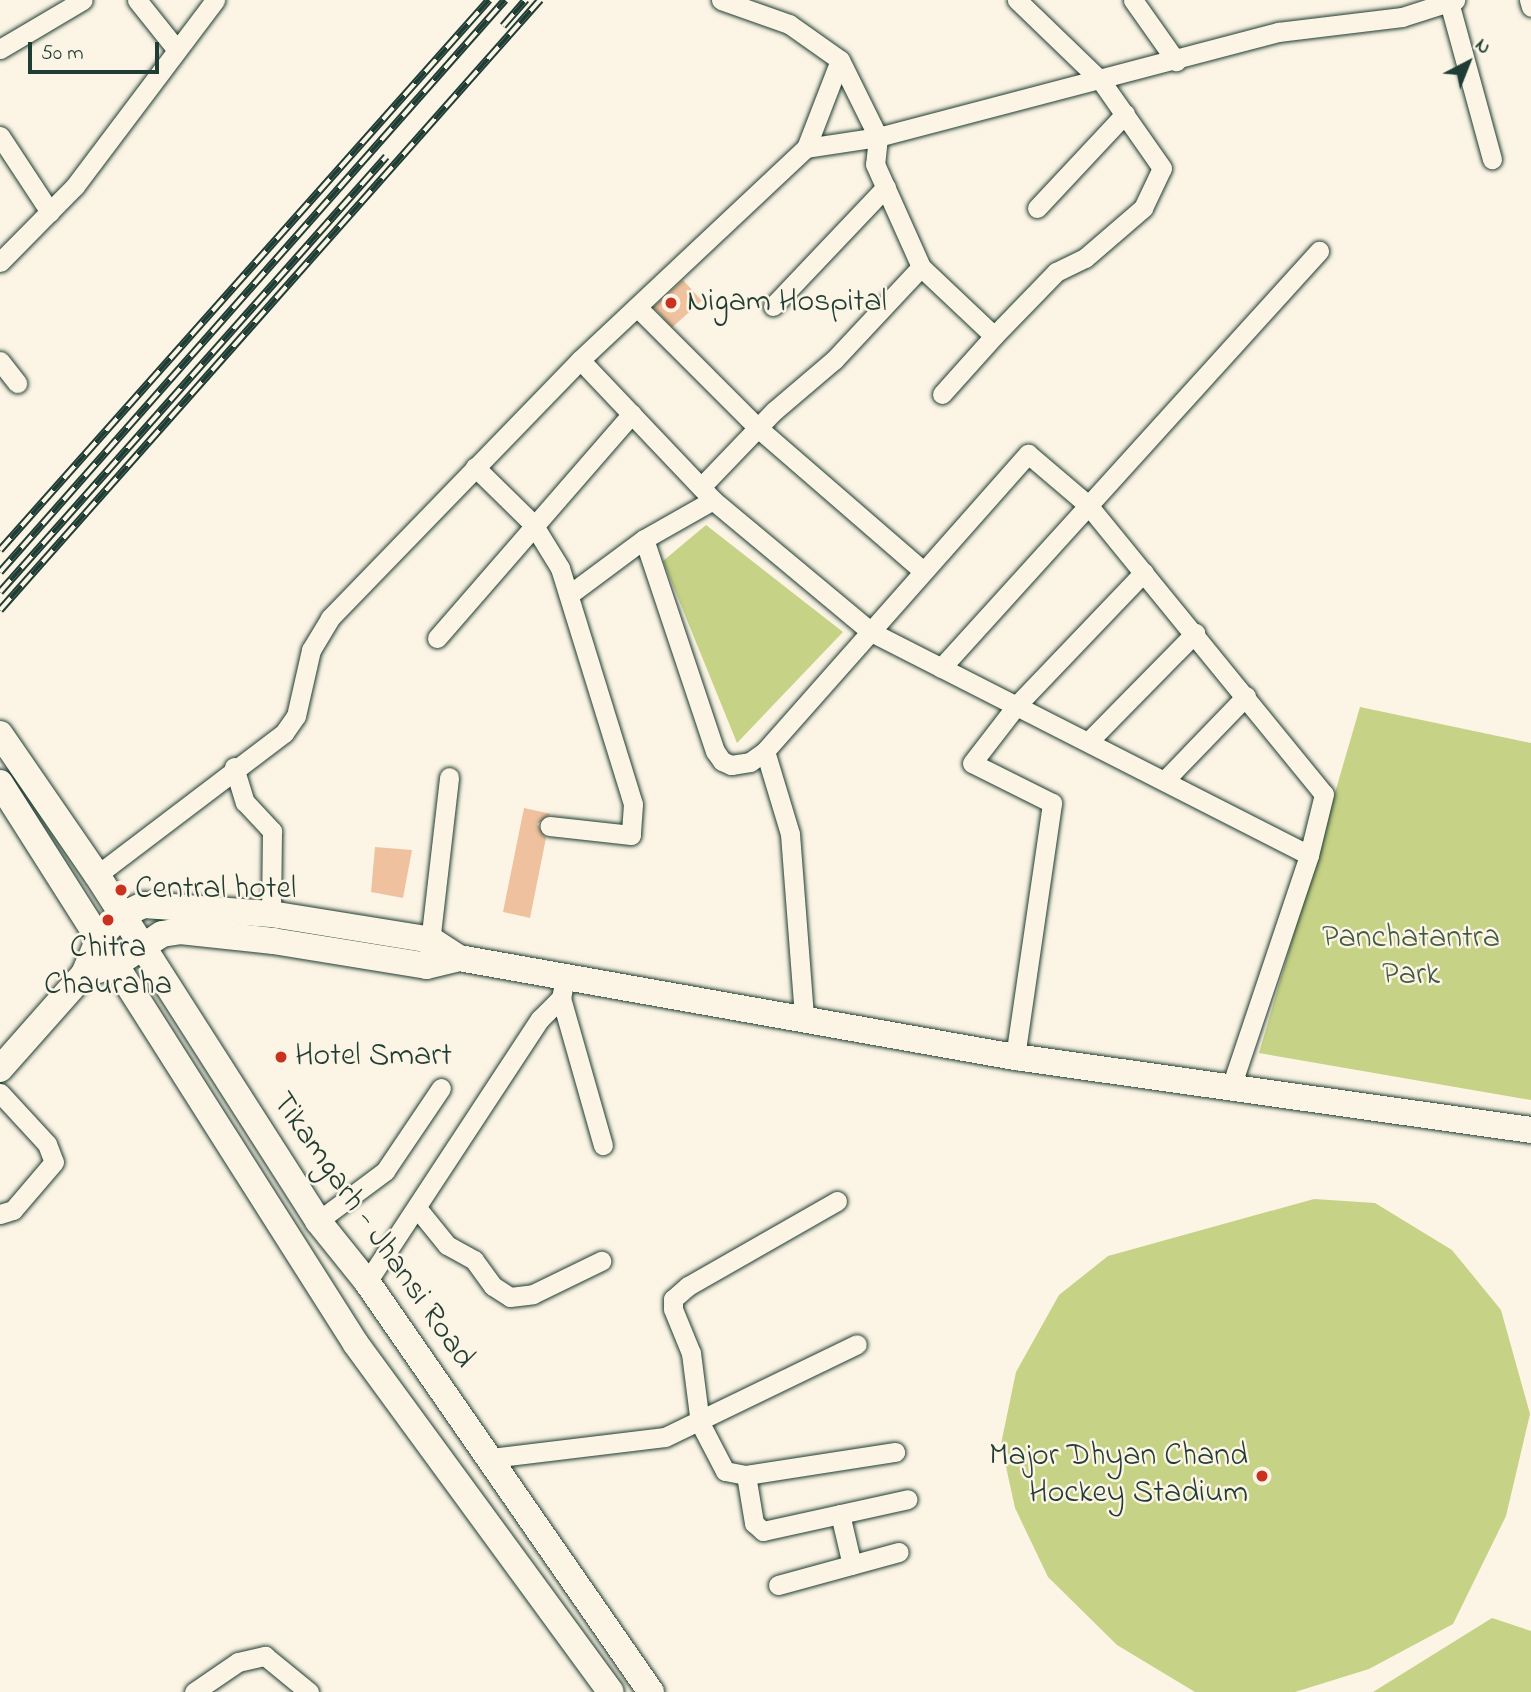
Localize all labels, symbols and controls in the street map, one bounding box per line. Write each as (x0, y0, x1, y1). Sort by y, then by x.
scale bar (32, 28, 163, 72)
north arrow (1433, 28, 1503, 98)
text: N (1469, 33, 1496, 61)
text: 50 m (41, 39, 84, 69)
place label: Nigam Hospital (687, 284, 887, 322)
marker: Nigam Hospital (661, 293, 681, 313)
place label: Central hotel (135, 871, 296, 909)
marker: Central hotel (113, 882, 129, 898)
marker: Chitra Chauraha (100, 912, 116, 928)
park label: Panchatantra Park (1322, 921, 1500, 996)
place label: Chitra Chauraha (44, 931, 172, 1006)
place label: Hotel Smart (295, 1038, 452, 1076)
marker: Hotel Smart (273, 1049, 289, 1065)
street label: Tikamgarh - Jhansi Road (262, 1085, 482, 1377)
place label: Major Dhyan Chand Hockey Stadium (989, 1439, 1248, 1514)
marker: Major Dhyan Chand Hockey Stadium (1254, 1468, 1270, 1484)

